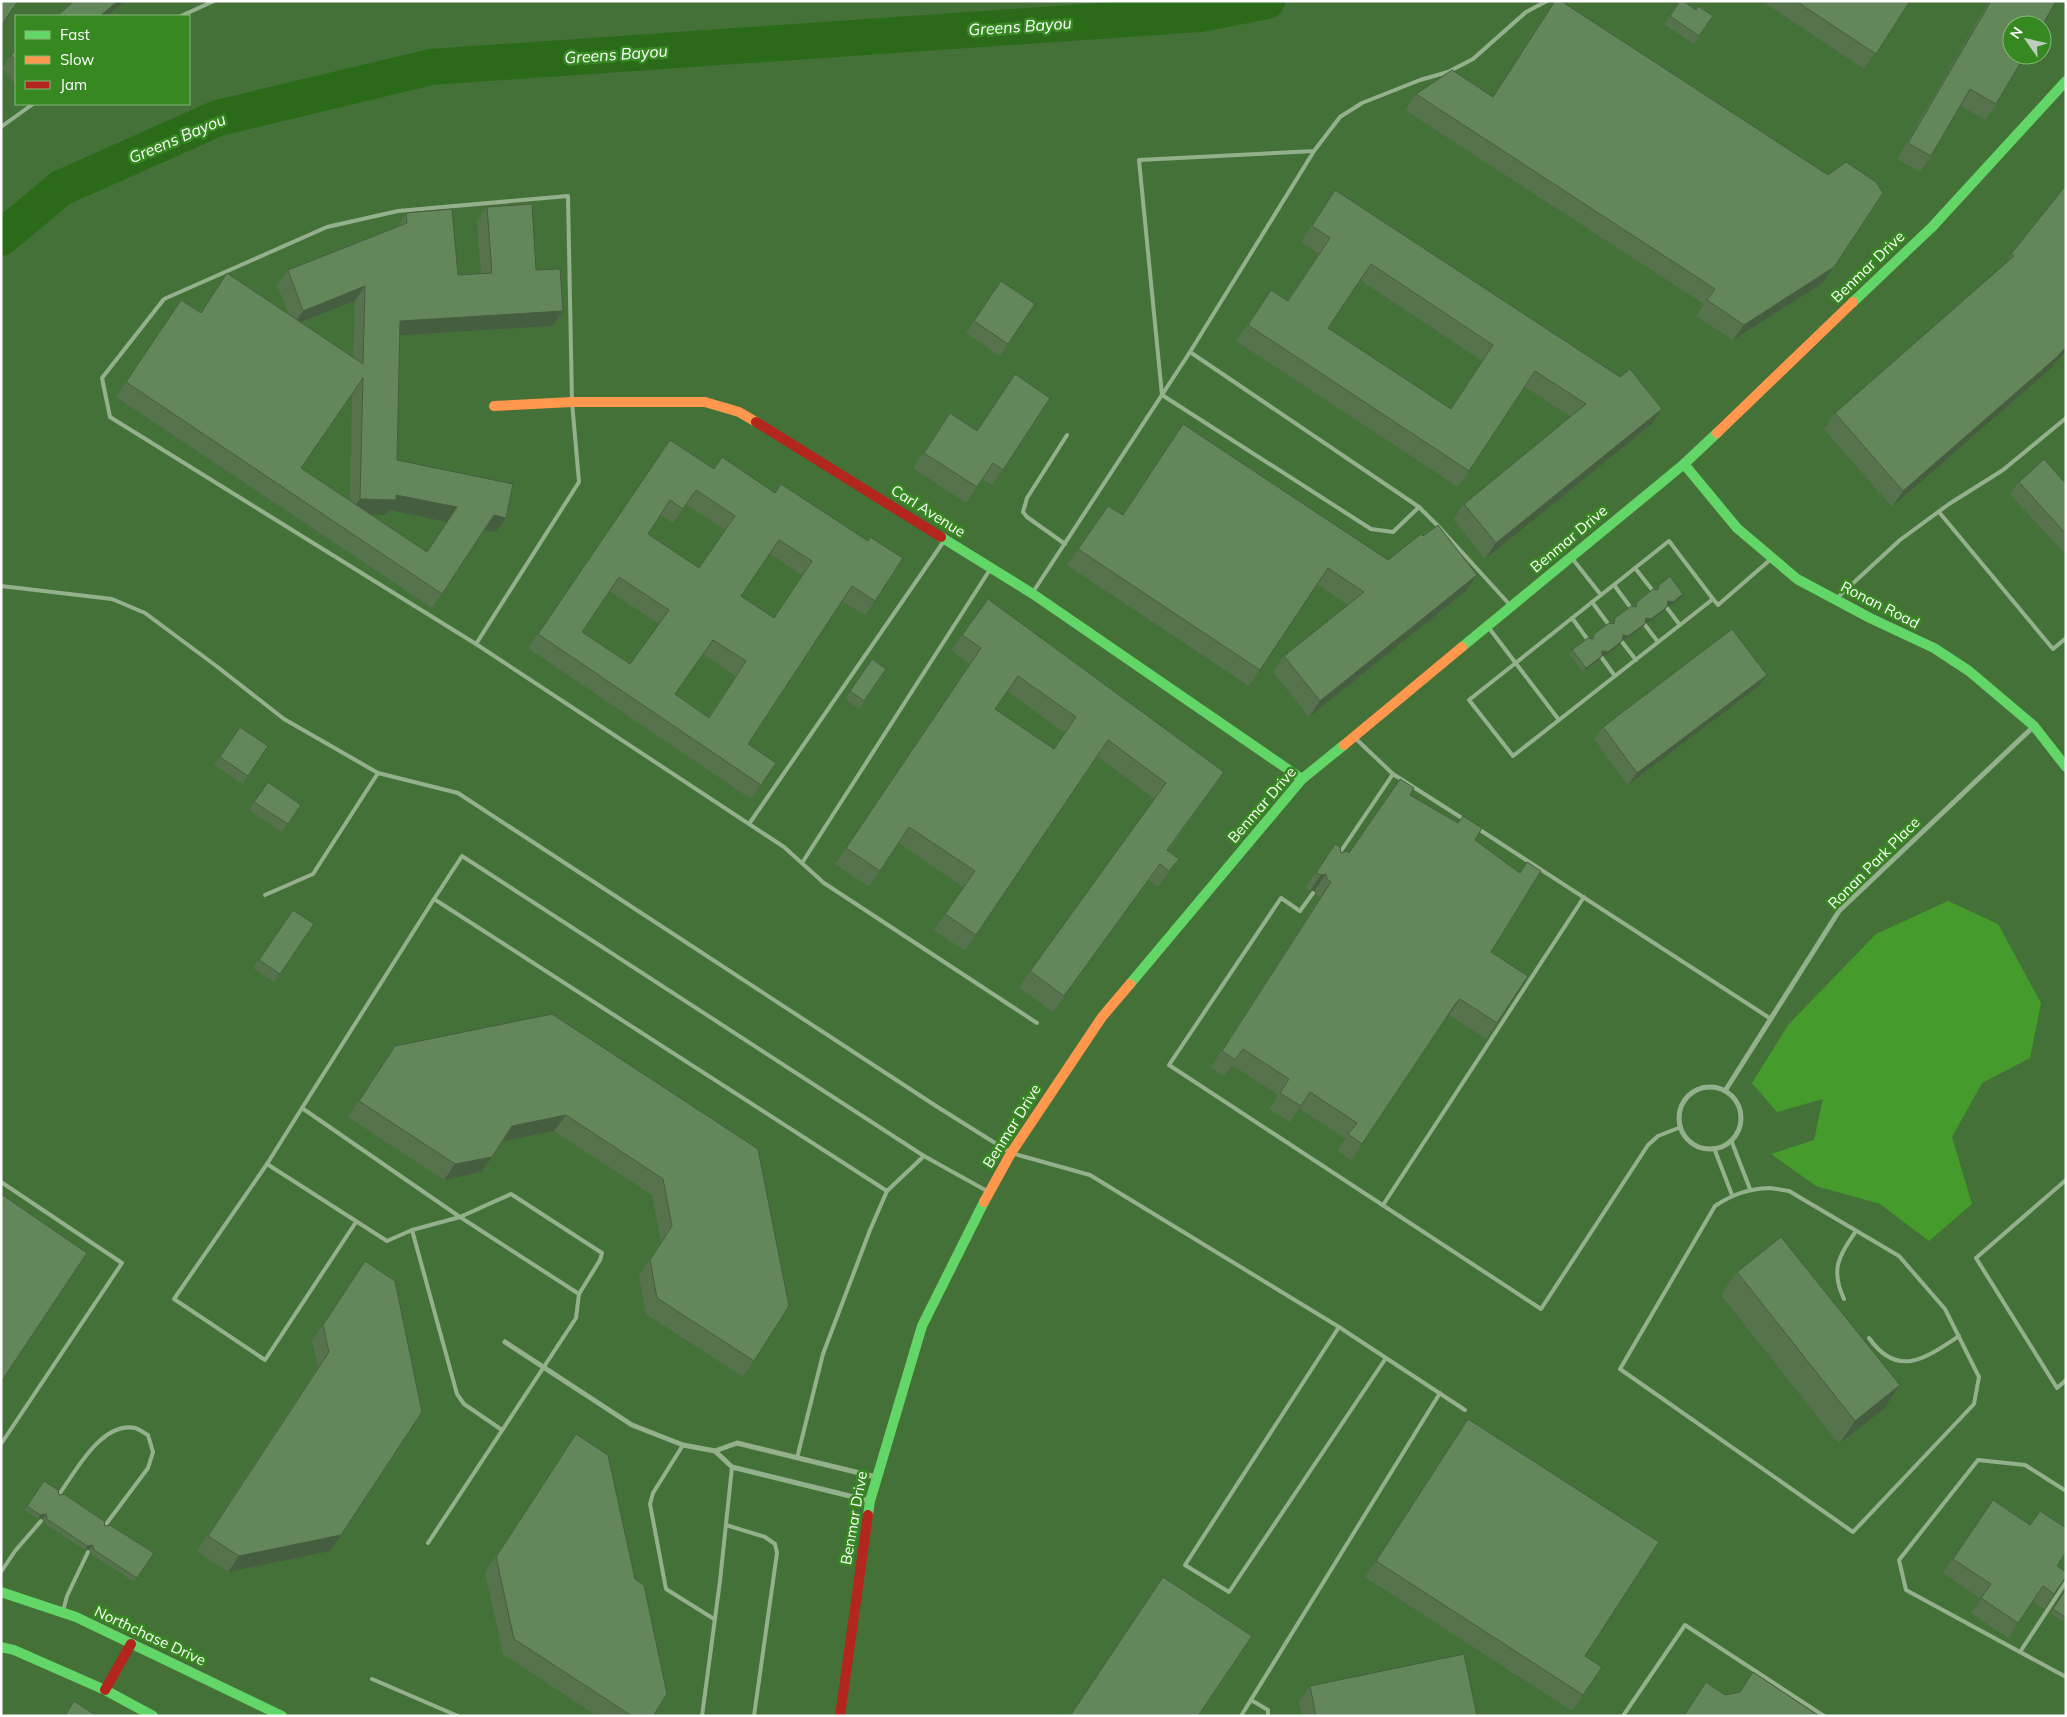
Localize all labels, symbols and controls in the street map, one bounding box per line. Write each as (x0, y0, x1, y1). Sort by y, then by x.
water label: Greens Bayou (968, 12, 1072, 40)
legend (15, 15, 190, 105)
north arrow (2002, 15, 2052, 65)
text: N (2006, 23, 2027, 42)
text: Fast (60, 25, 90, 44)
water label: Greens Bayou (564, 40, 668, 68)
text: Slow (60, 50, 94, 69)
text: Jam (60, 75, 87, 94)
water label: Greens Bayou (125, 109, 229, 167)
street label: Benmar Drive (1827, 227, 1908, 306)
street label: Carl Avenue (888, 480, 969, 541)
street label: Benmar Drive (1526, 501, 1611, 576)
street label: Ronan Road (1838, 577, 1923, 633)
street label: Benmar Drive (1223, 763, 1300, 847)
street label: Ronan Park Place (1824, 813, 1924, 913)
street label: Benmar Drive (978, 1080, 1045, 1171)
street label: Benmar Drive (836, 1470, 871, 1566)
street label: Northchase Drive (92, 1601, 209, 1670)

